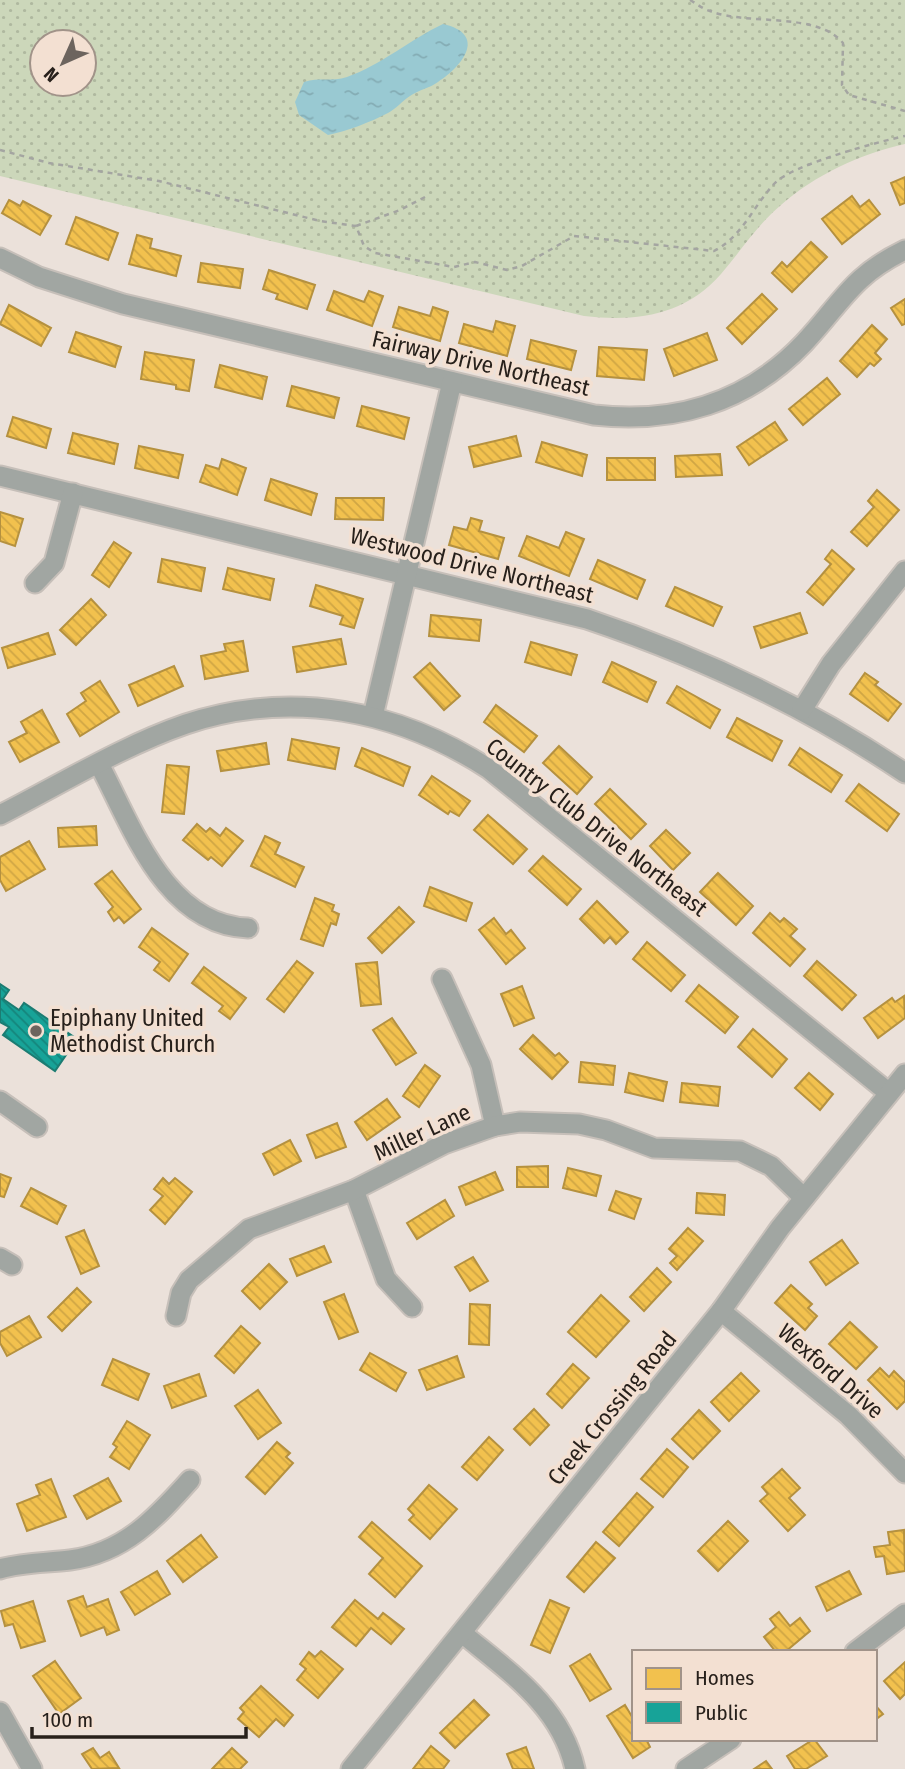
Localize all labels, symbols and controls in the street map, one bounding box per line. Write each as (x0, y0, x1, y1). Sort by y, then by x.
north arrow (28, 28, 98, 98)
text: N (39, 63, 63, 87)
street label: Fairway Drive Northeast (369, 324, 593, 402)
street label: Westwood Drive Northeast (347, 521, 597, 609)
street label: Country Club Drive Northeast (481, 732, 714, 922)
place label: Epiphany United Methodist Church (50, 1004, 215, 1058)
marker: Epiphany United Methodist Church (28, 1023, 44, 1039)
street label: Miller Lane (369, 1097, 475, 1167)
street label: Wexford Drive (772, 1317, 890, 1425)
street label: Creek Crossing Road (541, 1326, 683, 1490)
legend (632, 1650, 877, 1741)
text: Homes (695, 1665, 754, 1691)
scale bar (32, 1696, 245, 1740)
text: Public (695, 1700, 747, 1726)
text: 100 m (42, 1707, 93, 1733)

